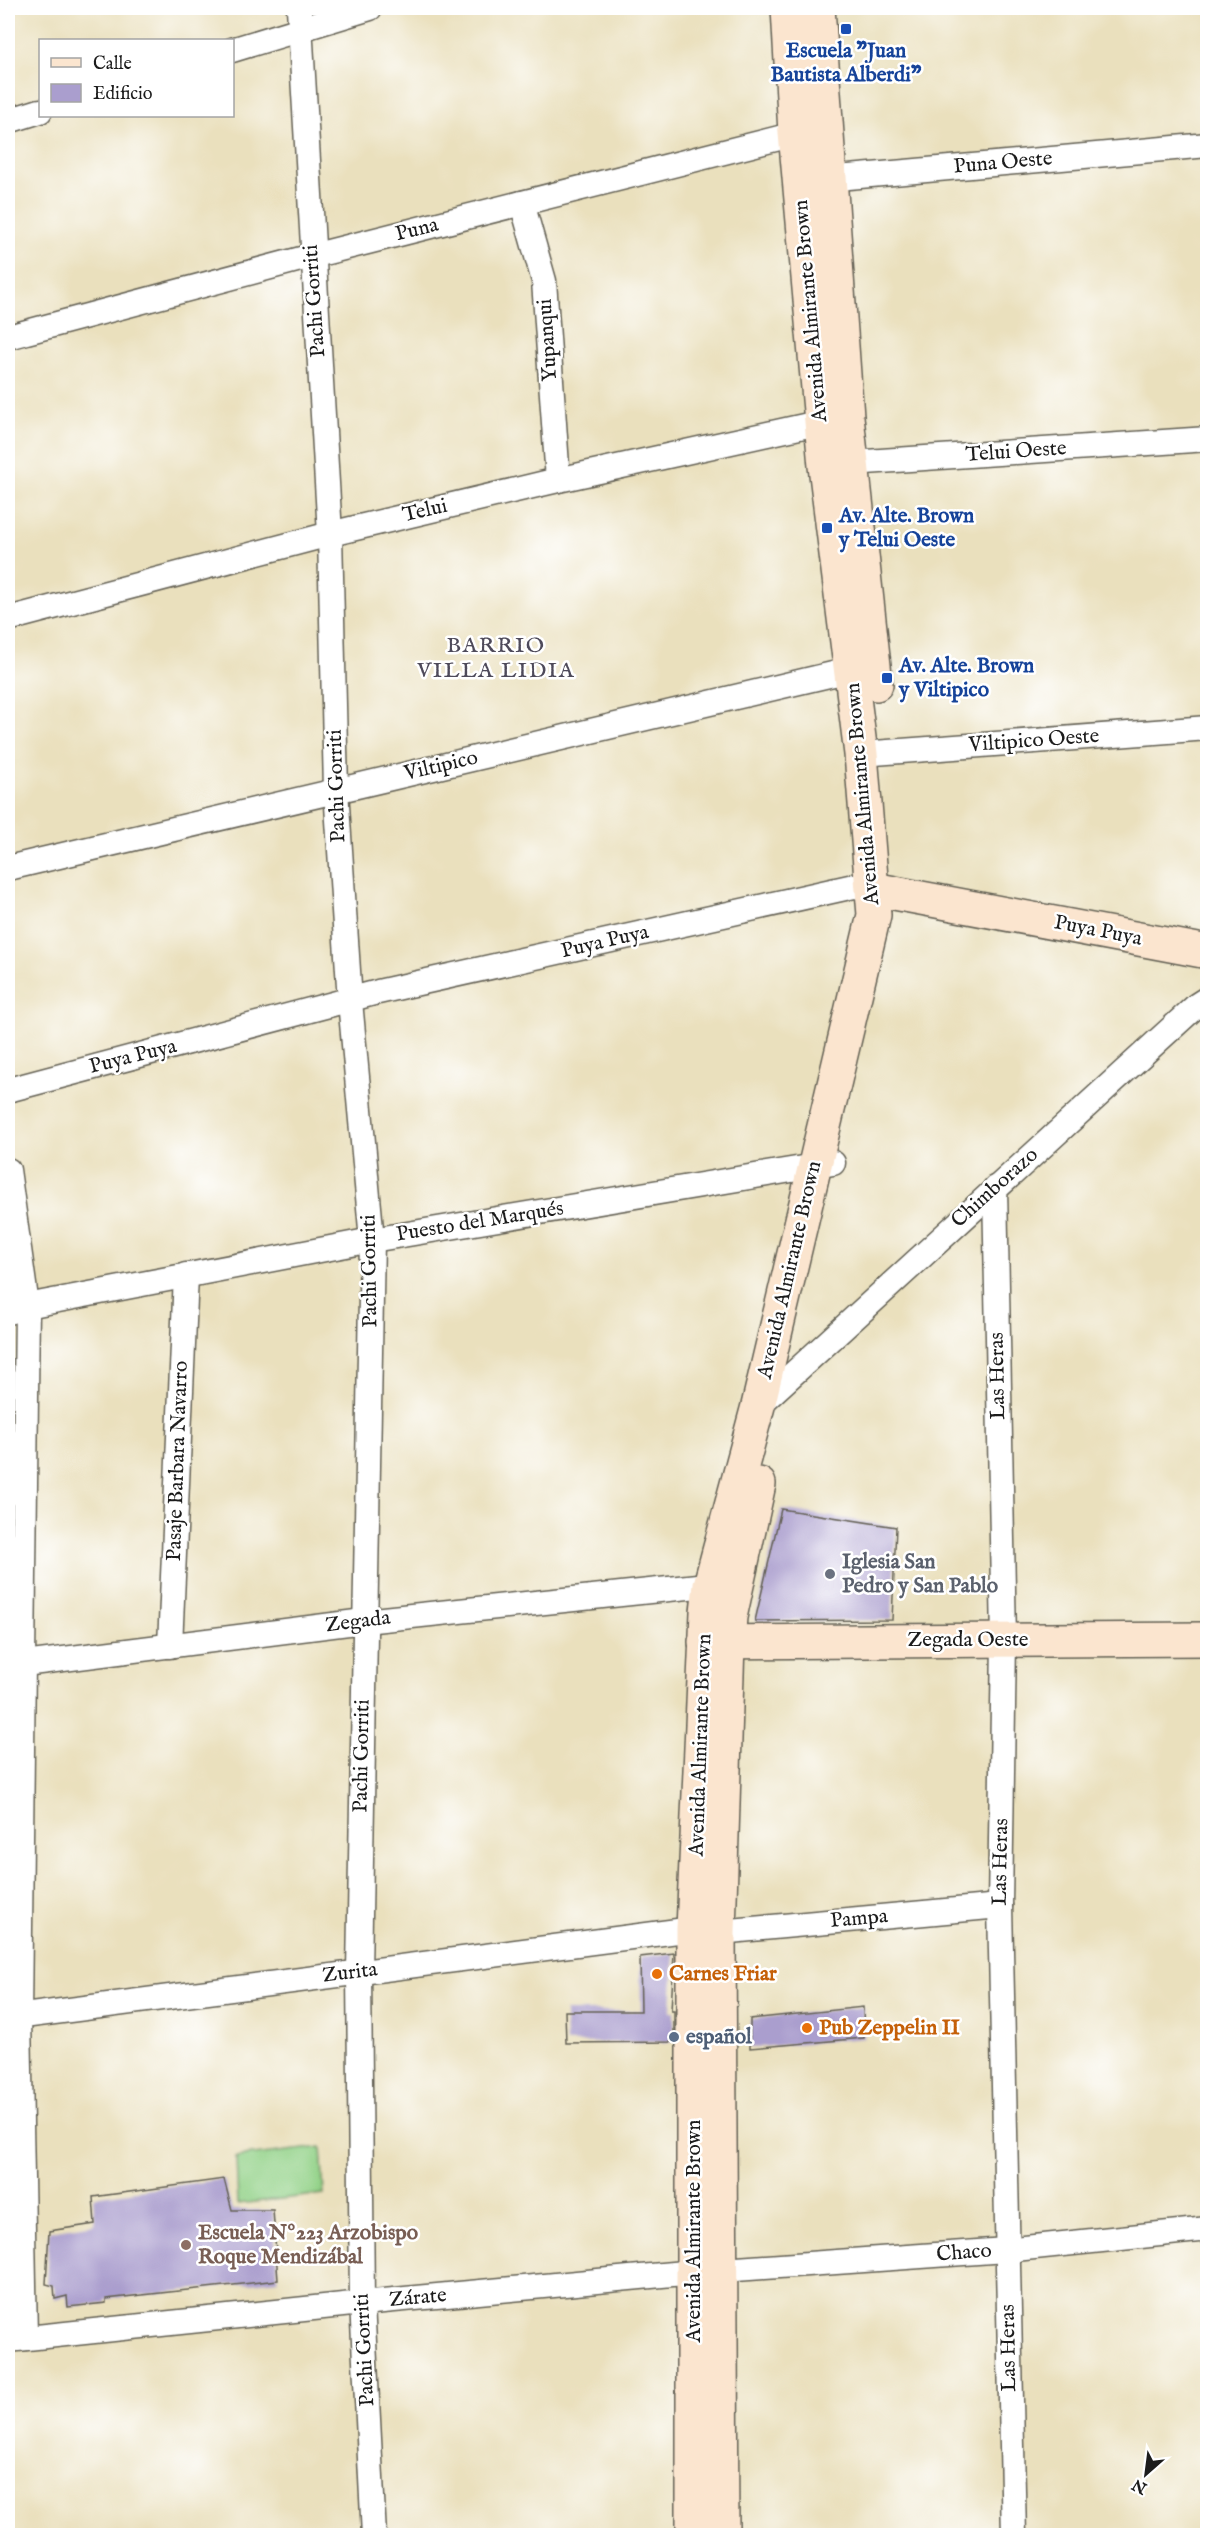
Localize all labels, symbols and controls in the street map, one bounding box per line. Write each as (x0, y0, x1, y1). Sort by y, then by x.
marker: Escuela "Juan Bautista Alberdi" (839, 22, 853, 36)
place label: Escuela "Juan Bautista Alberdi" (771, 38, 922, 89)
legend (39, 39, 234, 117)
text: Calle (93, 53, 132, 76)
text: Edificio (93, 83, 153, 106)
street label: Puna Oeste (952, 145, 1054, 181)
street label: Avenida Almirante Brown (788, 199, 834, 424)
street label: Puna (393, 211, 442, 248)
street label: Pachi Gorriti (298, 244, 332, 358)
street label: Yupanqui (532, 298, 564, 382)
street label: Telui Oeste (965, 435, 1068, 469)
street label: Telui (400, 493, 450, 529)
place label: Av. Alte. Brown y Telui Oeste (838, 503, 974, 554)
marker: Av. Alte. Brown y Telui Oeste (820, 521, 834, 535)
district label: BARRIO VILLA LIDIA (416, 632, 575, 685)
place label: Av. Alte. Brown y Viltipico (898, 653, 1034, 704)
marker: Av. Alte. Brown y Viltipico (880, 671, 894, 685)
street label: Avenida Almirante Brown (840, 682, 886, 907)
street label: Viltipico Oeste (967, 723, 1101, 759)
street label: Pachi Gorriti (322, 729, 352, 843)
street label: Viltipico (400, 744, 481, 788)
street label: Puya Puya (1052, 909, 1145, 953)
street label: Puya Puya (559, 919, 652, 965)
street label: Puya Puya (87, 1033, 180, 1081)
street label: Chimborazo (946, 1142, 1044, 1234)
street label: Avenida Almirante Brown (752, 1158, 828, 1383)
street label: Puesto del Marqués (394, 1195, 566, 1249)
street label: Pachi Gorriti (356, 1214, 384, 1328)
street label: Las Heras (984, 1332, 1012, 1420)
street label: Pasaje Barbara Navarro (161, 1360, 195, 1562)
place label: Iglesia San Pedro y San Pablo (842, 1549, 999, 1600)
marker: Iglesia San Pedro y San Pablo (823, 1567, 837, 1581)
street label: Zegada (324, 1605, 393, 1639)
street label: Zegada Oeste (908, 1627, 1029, 1654)
street label: Avenida Almirante Brown (684, 1633, 718, 1858)
street label: Pachi Gorriti (348, 1699, 376, 1813)
street label: Las Heras (987, 1818, 1015, 1906)
street label: Pampa (829, 1903, 890, 1935)
street label: Zurita (321, 1956, 380, 1990)
place label: Carnes Friar (669, 1961, 777, 1988)
marker: Carnes Friar (650, 1967, 664, 1981)
place label: Pub Zeppelin II (819, 2015, 960, 2042)
marker: Pub Zeppelin II (800, 2021, 814, 2035)
place label: español (686, 2024, 753, 2051)
marker: español (667, 2030, 681, 2044)
street label: Avenida Almirante Brown (681, 2120, 708, 2343)
place label: Escuela Nº223 Arzobispo Roque Mendizábal (198, 2220, 419, 2271)
marker: Escuela Nº223 Arzobispo Roque Mendizábal (179, 2238, 193, 2252)
street label: Chaco (935, 2238, 993, 2268)
street label: Zárate (388, 2282, 448, 2314)
street label: Pachi Gorriti (349, 2293, 381, 2407)
street label: Las Heras (995, 2304, 1023, 2392)
north arrow (1116, 2444, 1176, 2504)
text: N (1129, 2473, 1152, 2498)

